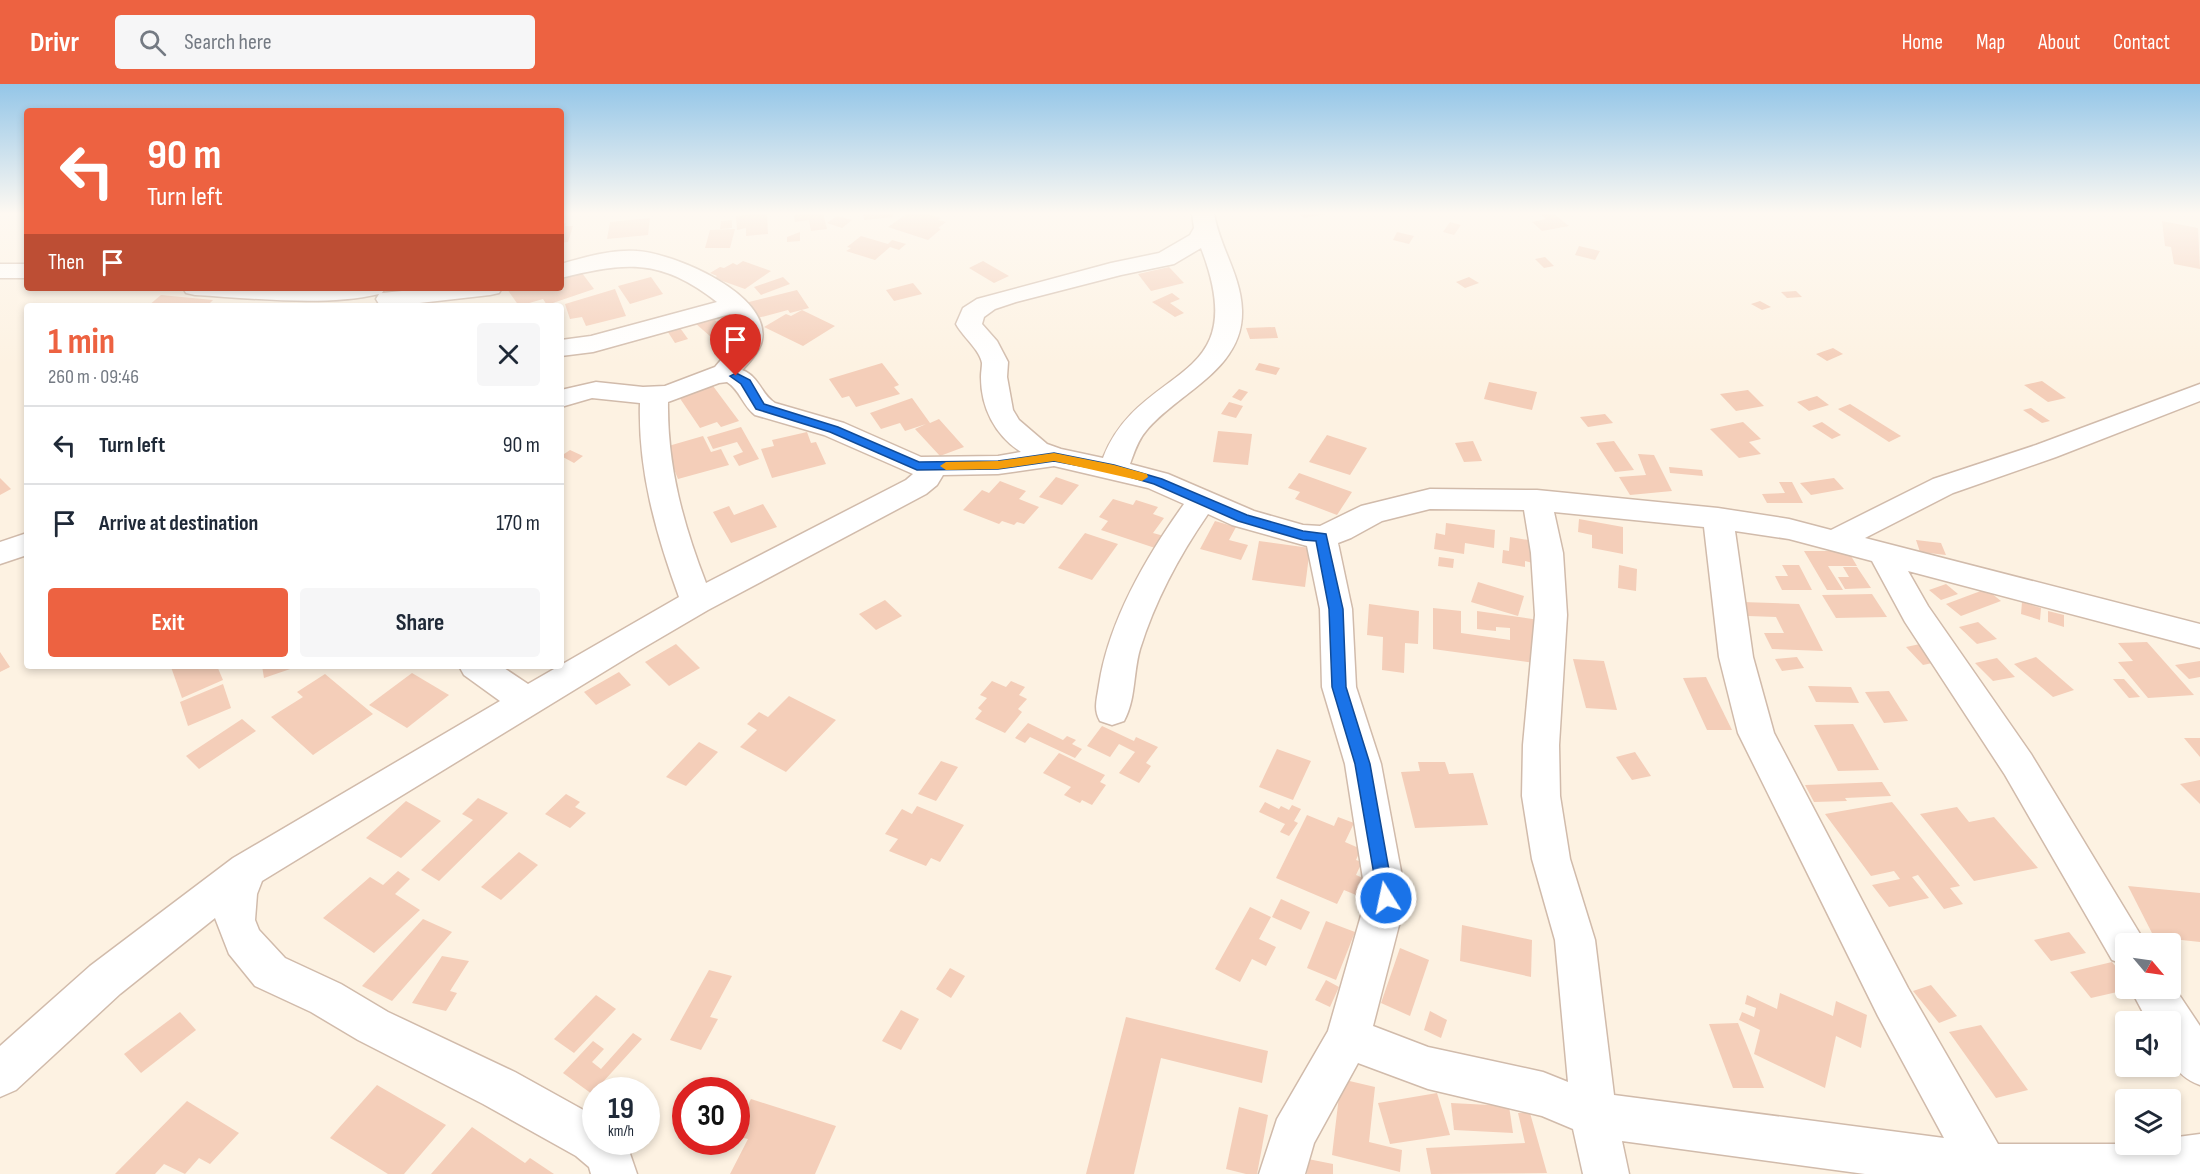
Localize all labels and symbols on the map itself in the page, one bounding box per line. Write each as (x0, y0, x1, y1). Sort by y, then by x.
pin (710, 314, 761, 376)
position arrow (1354, 866, 1418, 930)
north arrow (2115, 933, 2181, 999)
speed limit sign: 30 (672, 1077, 750, 1155)

